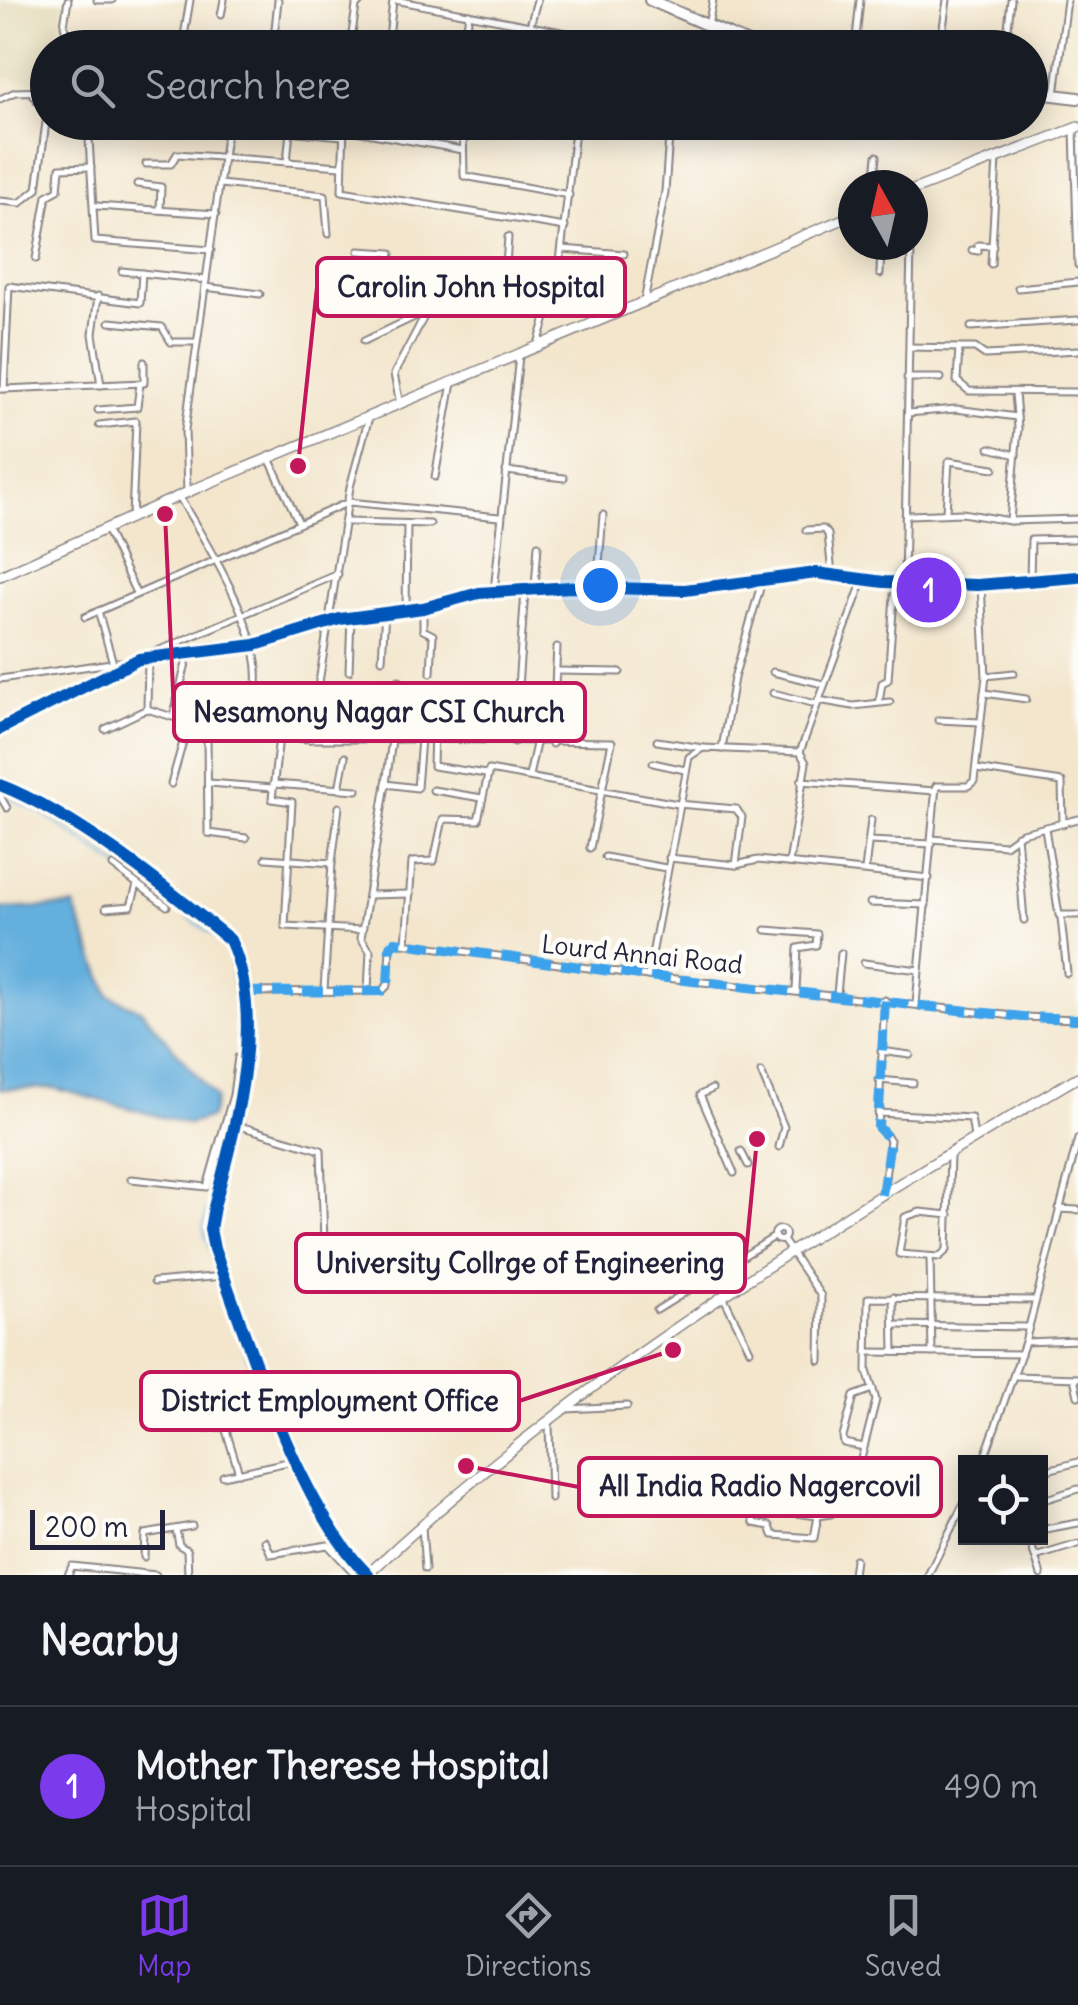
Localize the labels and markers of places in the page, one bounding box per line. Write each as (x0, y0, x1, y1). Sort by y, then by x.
callout: Carolin John Hospital (317, 258, 625, 316)
pin: 1 (896, 552, 962, 628)
callout: Nesamony Nagar CSI Church (174, 683, 585, 741)
callout: University Collrge of Engineering (296, 1234, 745, 1292)
callout: District Employment Office (141, 1372, 519, 1430)
callout: All India Radio Nagercovil (579, 1458, 941, 1516)

